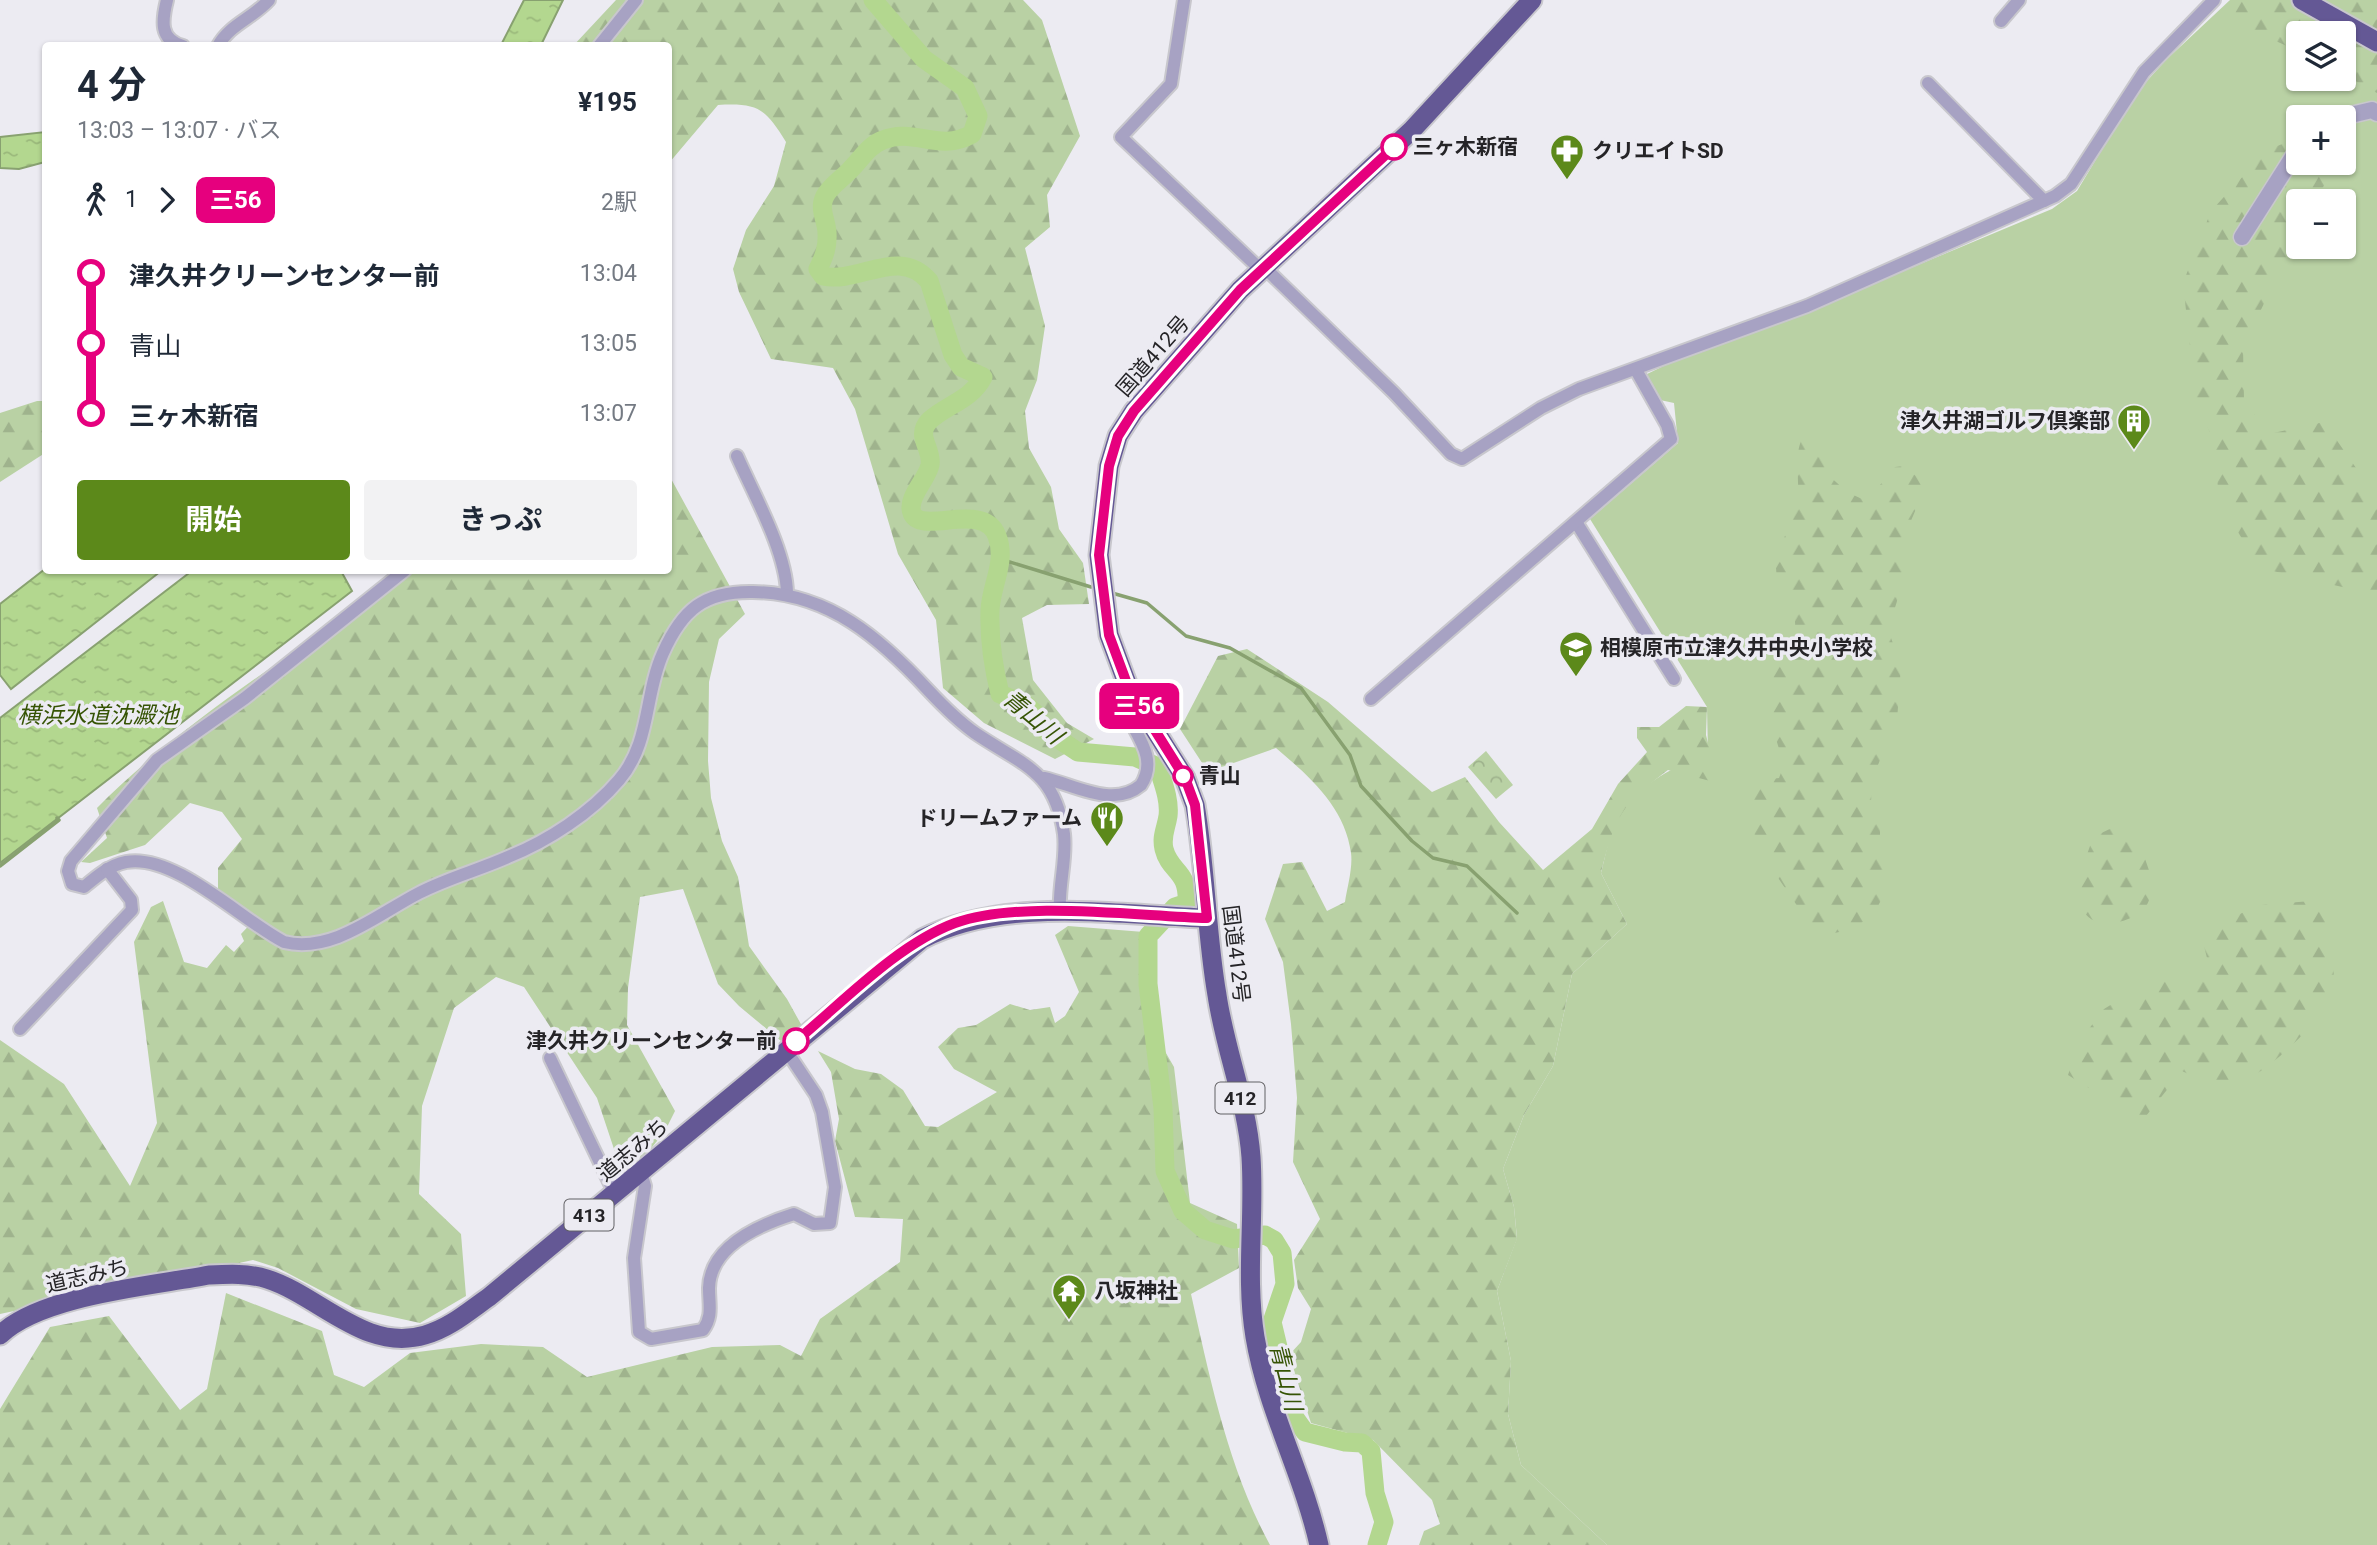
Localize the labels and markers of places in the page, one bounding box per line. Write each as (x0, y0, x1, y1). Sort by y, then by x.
pharmacy icon: クリエイトSD (1548, 132, 1586, 181)
marker: 三ヶ木新宿 (1381, 134, 1407, 160)
place label: 三ヶ木新宿 (1413, 135, 1518, 159)
place label: クリエイトSD (1592, 139, 1724, 163)
building icon: 津久井湖ゴルフ倶楽部 (2115, 402, 2153, 451)
place label: 津久井湖ゴルフ倶楽部 (1900, 409, 2110, 433)
school or university icon: 相模原市立津久井中央小学校 (1557, 629, 1595, 678)
place label: 相模原市立津久井中央小学校 (1600, 636, 1873, 660)
place label: 青山 (1199, 764, 1241, 788)
marker: 青山 (1173, 766, 1193, 786)
restaurant icon: ドリームファーム (1088, 799, 1126, 848)
place label: ドリームファーム (917, 806, 1082, 830)
marker: 津久井クリーンセンター前 (783, 1028, 809, 1054)
place label: 津久井クリーンセンター前 (526, 1029, 777, 1053)
temple icon: 八坂神社 (1050, 1272, 1088, 1321)
place label: 八坂神社 (1094, 1279, 1178, 1303)

